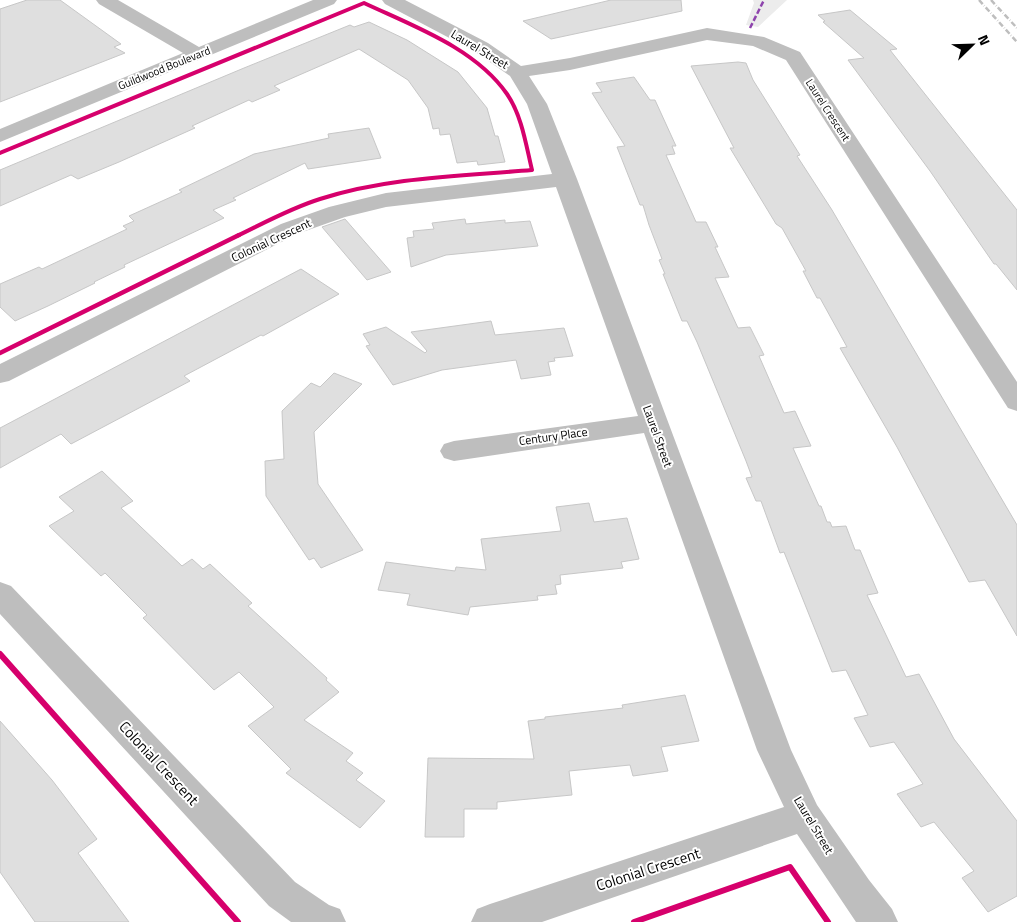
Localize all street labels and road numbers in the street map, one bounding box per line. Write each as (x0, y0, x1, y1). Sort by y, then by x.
street label: Laurel Street (447, 24, 513, 74)
street label: Guildwood Boulevard (115, 42, 213, 94)
street label: Laurel Crescent (802, 76, 854, 144)
street label: Colonial Crescent (228, 213, 315, 267)
street label: Laurel Street (638, 402, 678, 470)
street label: Century Place (517, 422, 589, 450)
street label: Colonial Crescent (114, 716, 205, 811)
street label: Laurel Street (789, 792, 839, 858)
street label: Colonial Crescent (593, 841, 704, 897)

